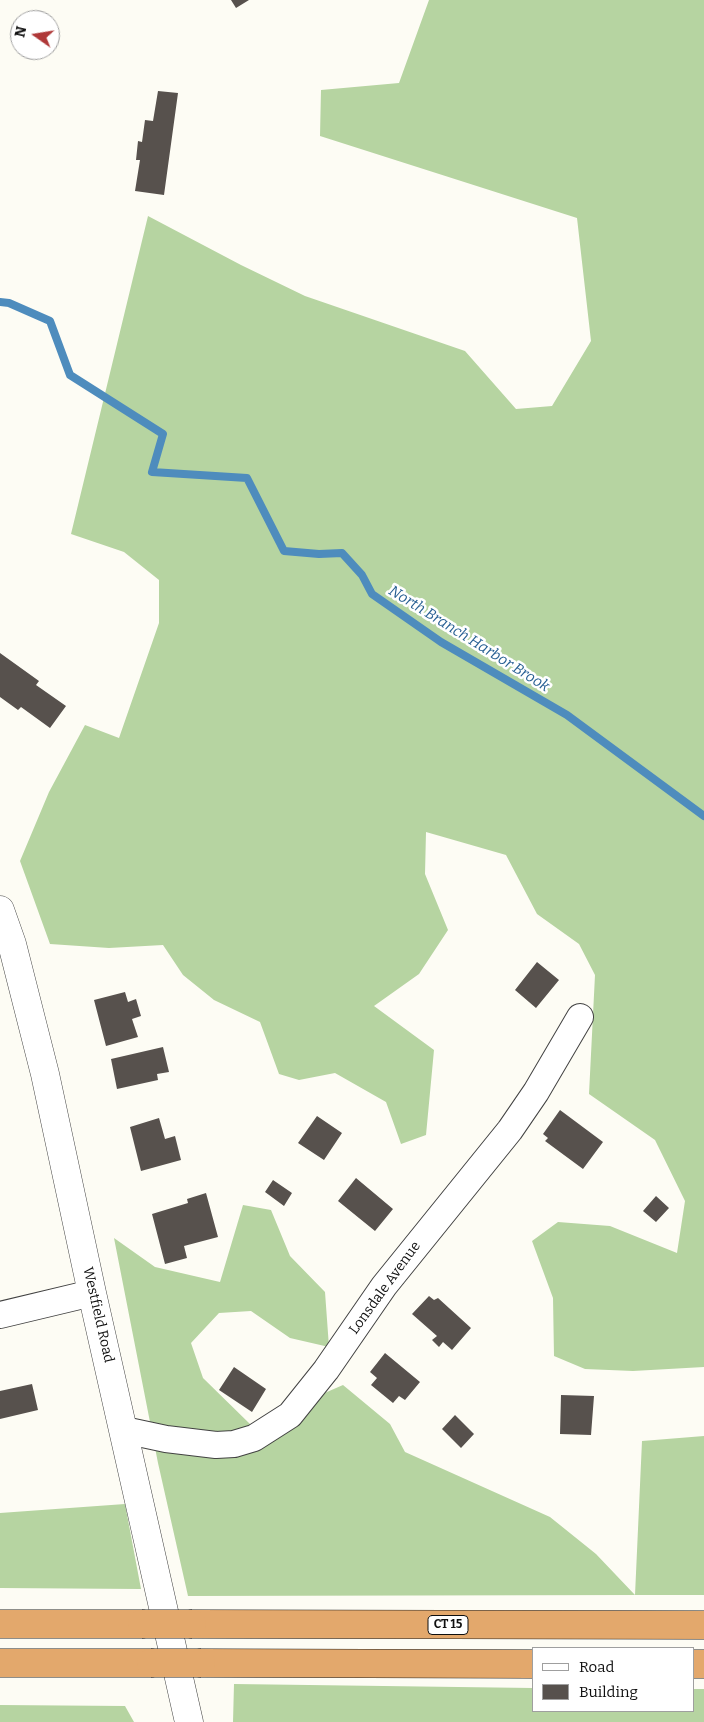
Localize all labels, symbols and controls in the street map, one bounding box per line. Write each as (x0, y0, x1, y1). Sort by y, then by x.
north arrow (10, 10, 60, 60)
text: N (11, 25, 30, 39)
water label: North Branch Harbor Brook (385, 582, 553, 696)
street label: Lonsdale Avenue (346, 1238, 424, 1338)
street label: Westfield Road (79, 1266, 117, 1364)
road number: CT 15 (428, 1616, 468, 1634)
legend (532, 1647, 694, 1712)
text: Road (579, 1658, 614, 1676)
text: Building (579, 1683, 638, 1701)

